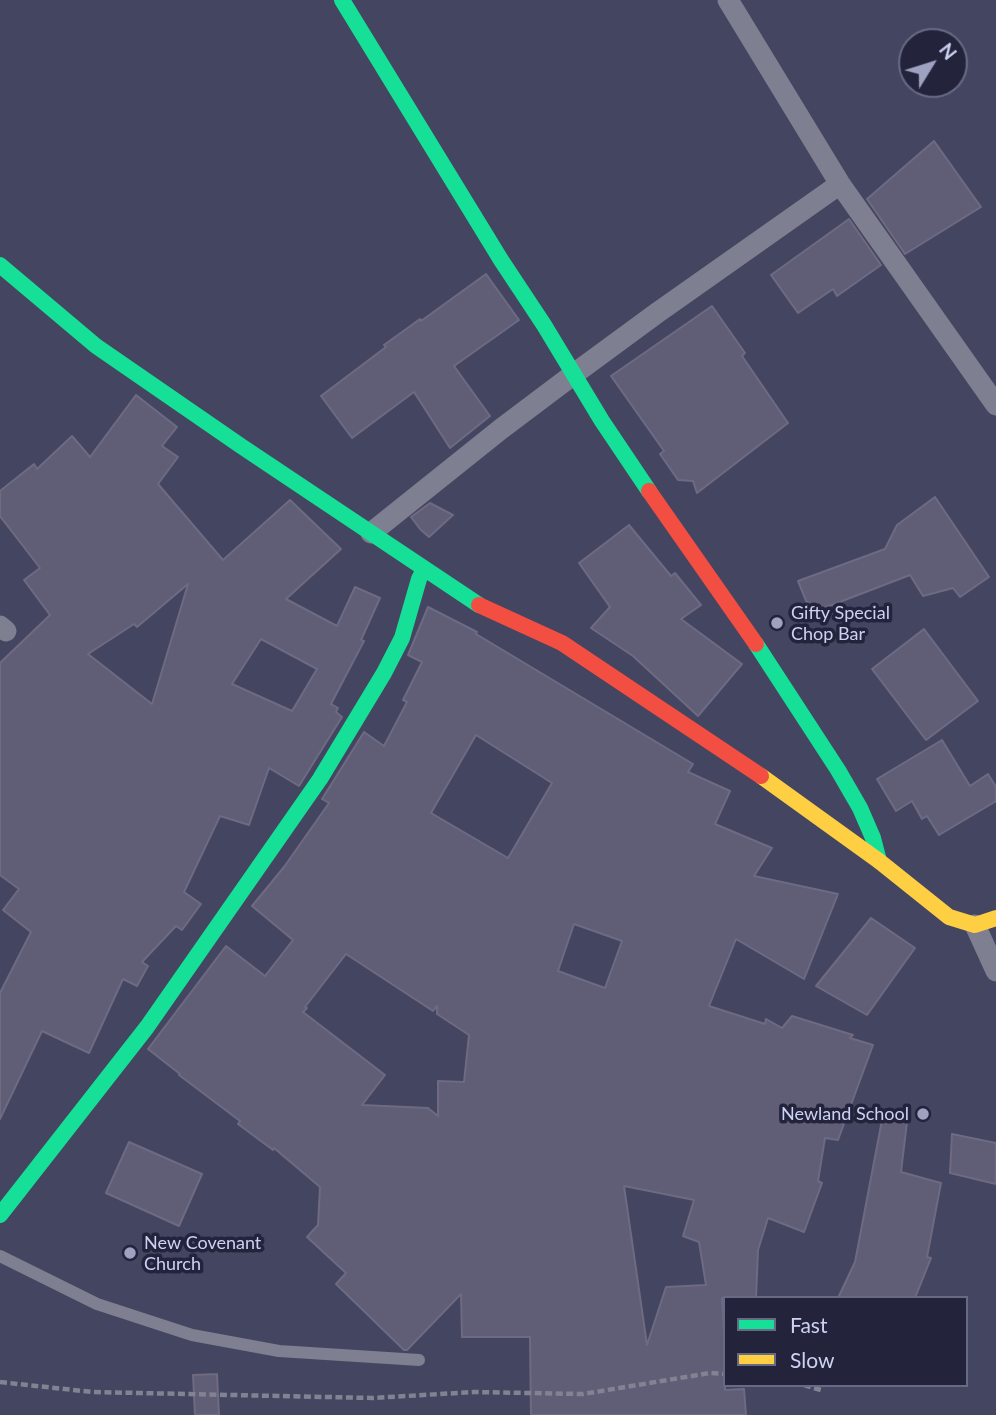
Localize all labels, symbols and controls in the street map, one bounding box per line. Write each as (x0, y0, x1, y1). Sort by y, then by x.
north arrow (898, 28, 968, 98)
text: N (935, 38, 962, 64)
place label: Gifty Special Chop Bar (791, 602, 890, 644)
marker: Gifty Special Chop Bar (769, 615, 785, 631)
place label: Newland School (781, 1103, 909, 1125)
marker: Newland School (915, 1106, 931, 1122)
place label: New Covenant Church (144, 1232, 261, 1274)
marker: New Covenant Church (122, 1245, 138, 1261)
legend (723, 1296, 968, 1387)
text: Fast (790, 1312, 827, 1337)
text: Slow (790, 1347, 834, 1372)

